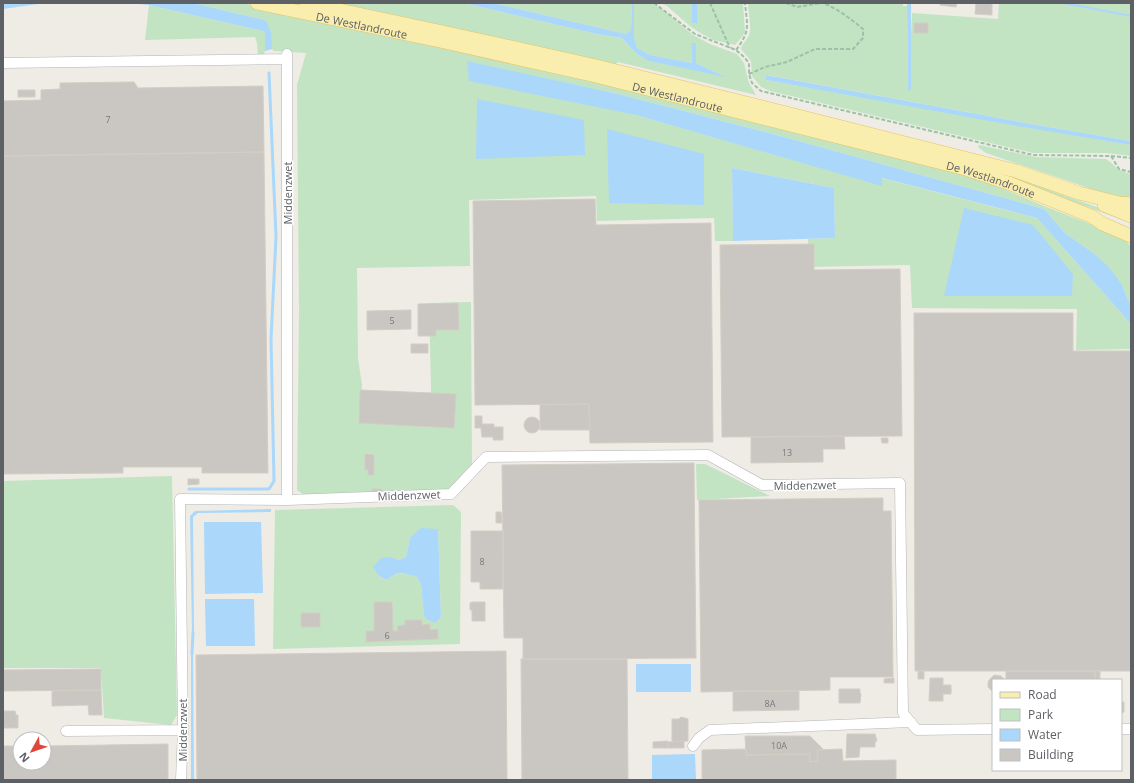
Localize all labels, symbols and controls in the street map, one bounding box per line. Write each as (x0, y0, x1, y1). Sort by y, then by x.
street label: De Westlandroute (315, 8, 409, 42)
street label: De Westlandroute (631, 78, 725, 115)
house number: 7 (105, 113, 111, 126)
street label: De Westlandroute (945, 157, 1038, 201)
street label: Middenzwet (280, 162, 295, 224)
house number: 5 (389, 314, 395, 327)
house number: 13 (782, 446, 792, 459)
street label: Middenzwet (773, 477, 837, 493)
street label: Middenzwet (377, 486, 441, 504)
house number: 8 (479, 555, 485, 568)
house number: 6 (384, 629, 390, 642)
legend (992, 679, 1122, 771)
text: Road (1028, 686, 1057, 703)
house number: 8A (765, 697, 776, 710)
street label: Middenzwet (175, 699, 190, 761)
text: Park (1028, 706, 1054, 723)
text: Water (1028, 726, 1062, 743)
north arrow (12, 731, 52, 771)
house number: 10A (771, 739, 787, 752)
text: Building (1028, 746, 1074, 763)
text: N (15, 749, 33, 766)

